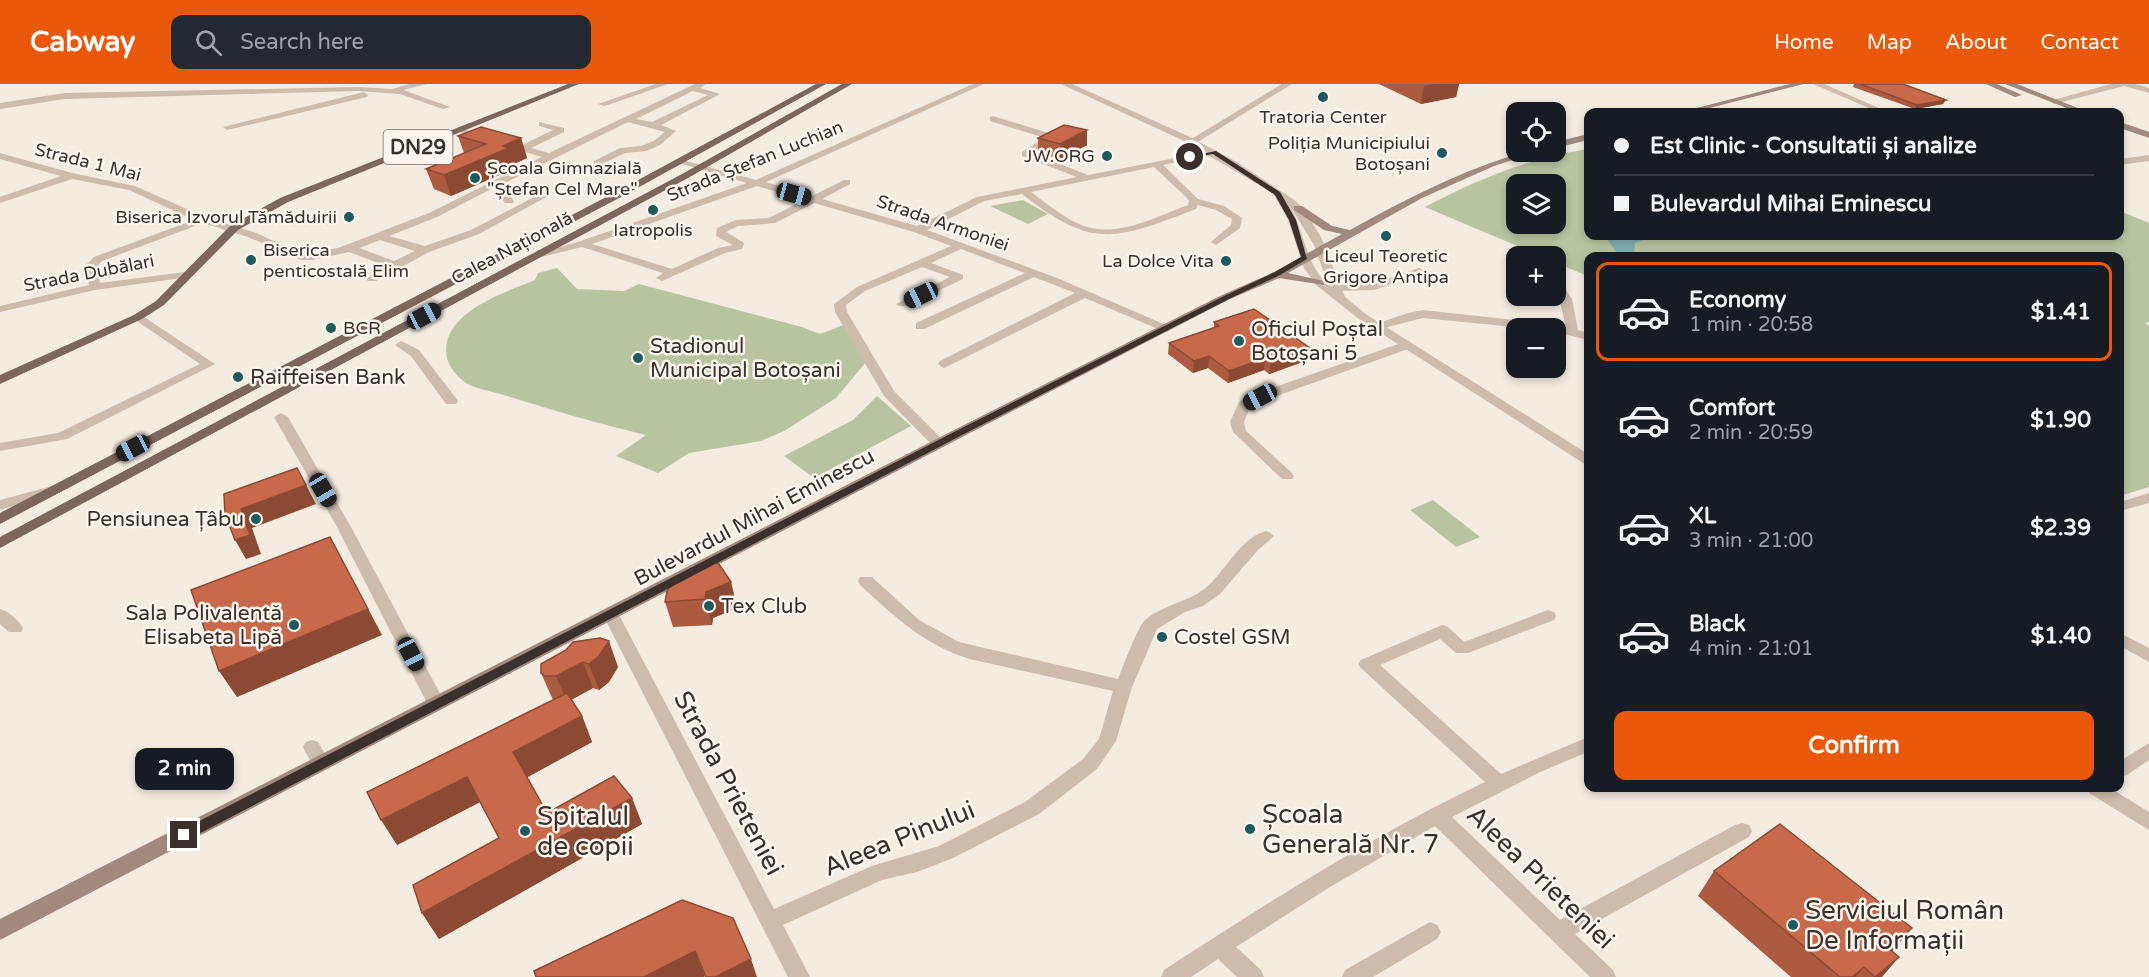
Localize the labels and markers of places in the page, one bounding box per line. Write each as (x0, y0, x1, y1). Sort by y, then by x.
marker: Tratoria Center (1316, 90, 1330, 104)
place label: Tratoria Center (1259, 106, 1387, 128)
place label: Poliția Municipiului Botoșani (1268, 132, 1430, 175)
place label: JW.ORG (1024, 145, 1095, 167)
marker: Poliția Municipiului Botoșani (1435, 146, 1449, 160)
marker: JW.ORG (1100, 149, 1114, 163)
place label: Școala Gimnazială "Ștefan Cel Mare" (487, 157, 642, 200)
marker: Școala Gimnazială "Ștefan Cel Mare" (468, 171, 482, 185)
marker: Iatropolis (646, 203, 660, 217)
place label: Biserica Izvorul Tămăduirii (115, 206, 337, 228)
marker: Biserica Izvorul Tămăduirii (342, 210, 356, 224)
place label: Iatropolis (613, 219, 693, 241)
marker: Liceul Teoretic Grigore Antipa (1379, 229, 1393, 243)
place label: Biserica penticostală Elim (263, 239, 409, 282)
place label: Liceul Teoretic Grigore Antipa (1323, 245, 1449, 288)
place label: La Dolce Vita (1102, 250, 1214, 272)
marker: Biserica penticostală Elim (244, 253, 258, 267)
marker: La Dolce Vita (1219, 254, 1233, 268)
place label: BCR (343, 317, 381, 339)
place label: Oficiul Poștal Botoșani 5 (1251, 317, 1383, 366)
marker: BCR (324, 321, 338, 335)
place label: Stadionul Municipal Botoșani (650, 334, 841, 383)
marker: Oficiul Poștal Botoșani 5 (1232, 334, 1246, 348)
marker: Stadionul Municipal Botoșani (631, 351, 645, 365)
place label: Raiffeisen Bank (250, 365, 406, 390)
marker: Raiffeisen Bank (231, 370, 245, 384)
place label: Pensiunea Țâbu (87, 507, 244, 532)
marker: Pensiunea Țâbu (249, 512, 263, 526)
place label: Tex Club (721, 594, 807, 619)
marker: Tex Club (702, 599, 716, 613)
place label: Sala Polivalentă Elisabeta Lipă (125, 601, 282, 650)
marker: Sala Polivalentă Elisabeta Lipă (287, 618, 301, 632)
place label: Costel GSM (1174, 625, 1291, 650)
marker: Costel GSM (1155, 630, 1169, 644)
place label: Școala Generală Nr. 7 (1262, 799, 1439, 860)
place label: Spitalul de copii (537, 801, 634, 862)
marker: Școala Generală Nr. 7 (1243, 822, 1257, 836)
marker: Spitalul de copii (518, 824, 532, 838)
place label: Serviciul Român De Informații (1805, 895, 2004, 956)
marker: Serviciul Român De Informații (1786, 918, 1800, 932)

